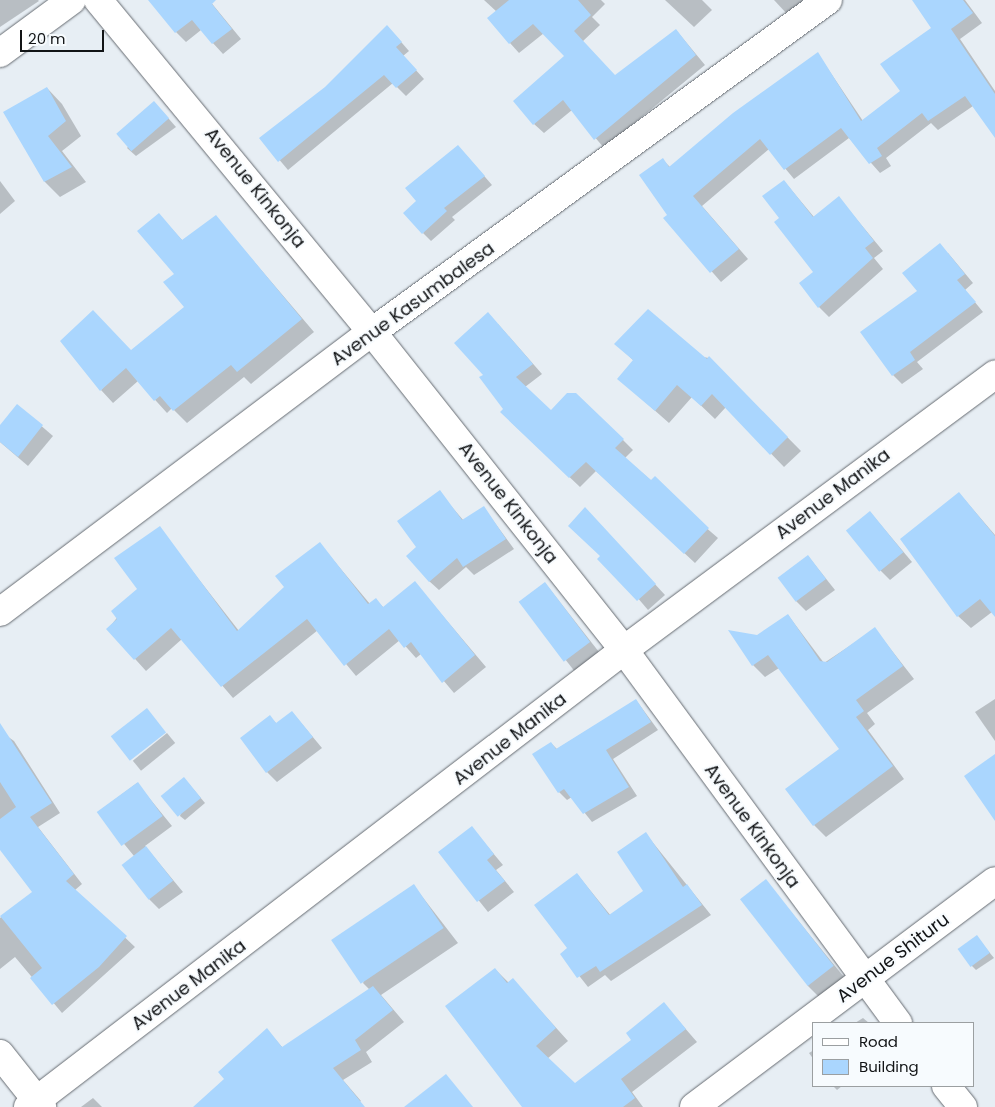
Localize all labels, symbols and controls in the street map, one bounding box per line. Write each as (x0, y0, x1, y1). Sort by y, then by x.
scale bar (22, 20, 106, 52)
text: 20 m (28, 28, 66, 49)
street label: Avenue Kinkonja (200, 124, 310, 252)
street label: Avenue Kasumbalesa (327, 238, 499, 370)
street label: Avenue Kinkonja (454, 438, 562, 568)
street label: Avenue Manika (772, 444, 894, 544)
street label: Avenue Manika (449, 688, 571, 790)
street label: Avenue Kinkonja (700, 760, 804, 892)
street label: Avenue Shituru (833, 909, 953, 1007)
street label: Avenue Manika (128, 935, 250, 1035)
legend (812, 1022, 975, 1087)
text: Road (859, 1031, 898, 1052)
text: Building (859, 1056, 919, 1077)

